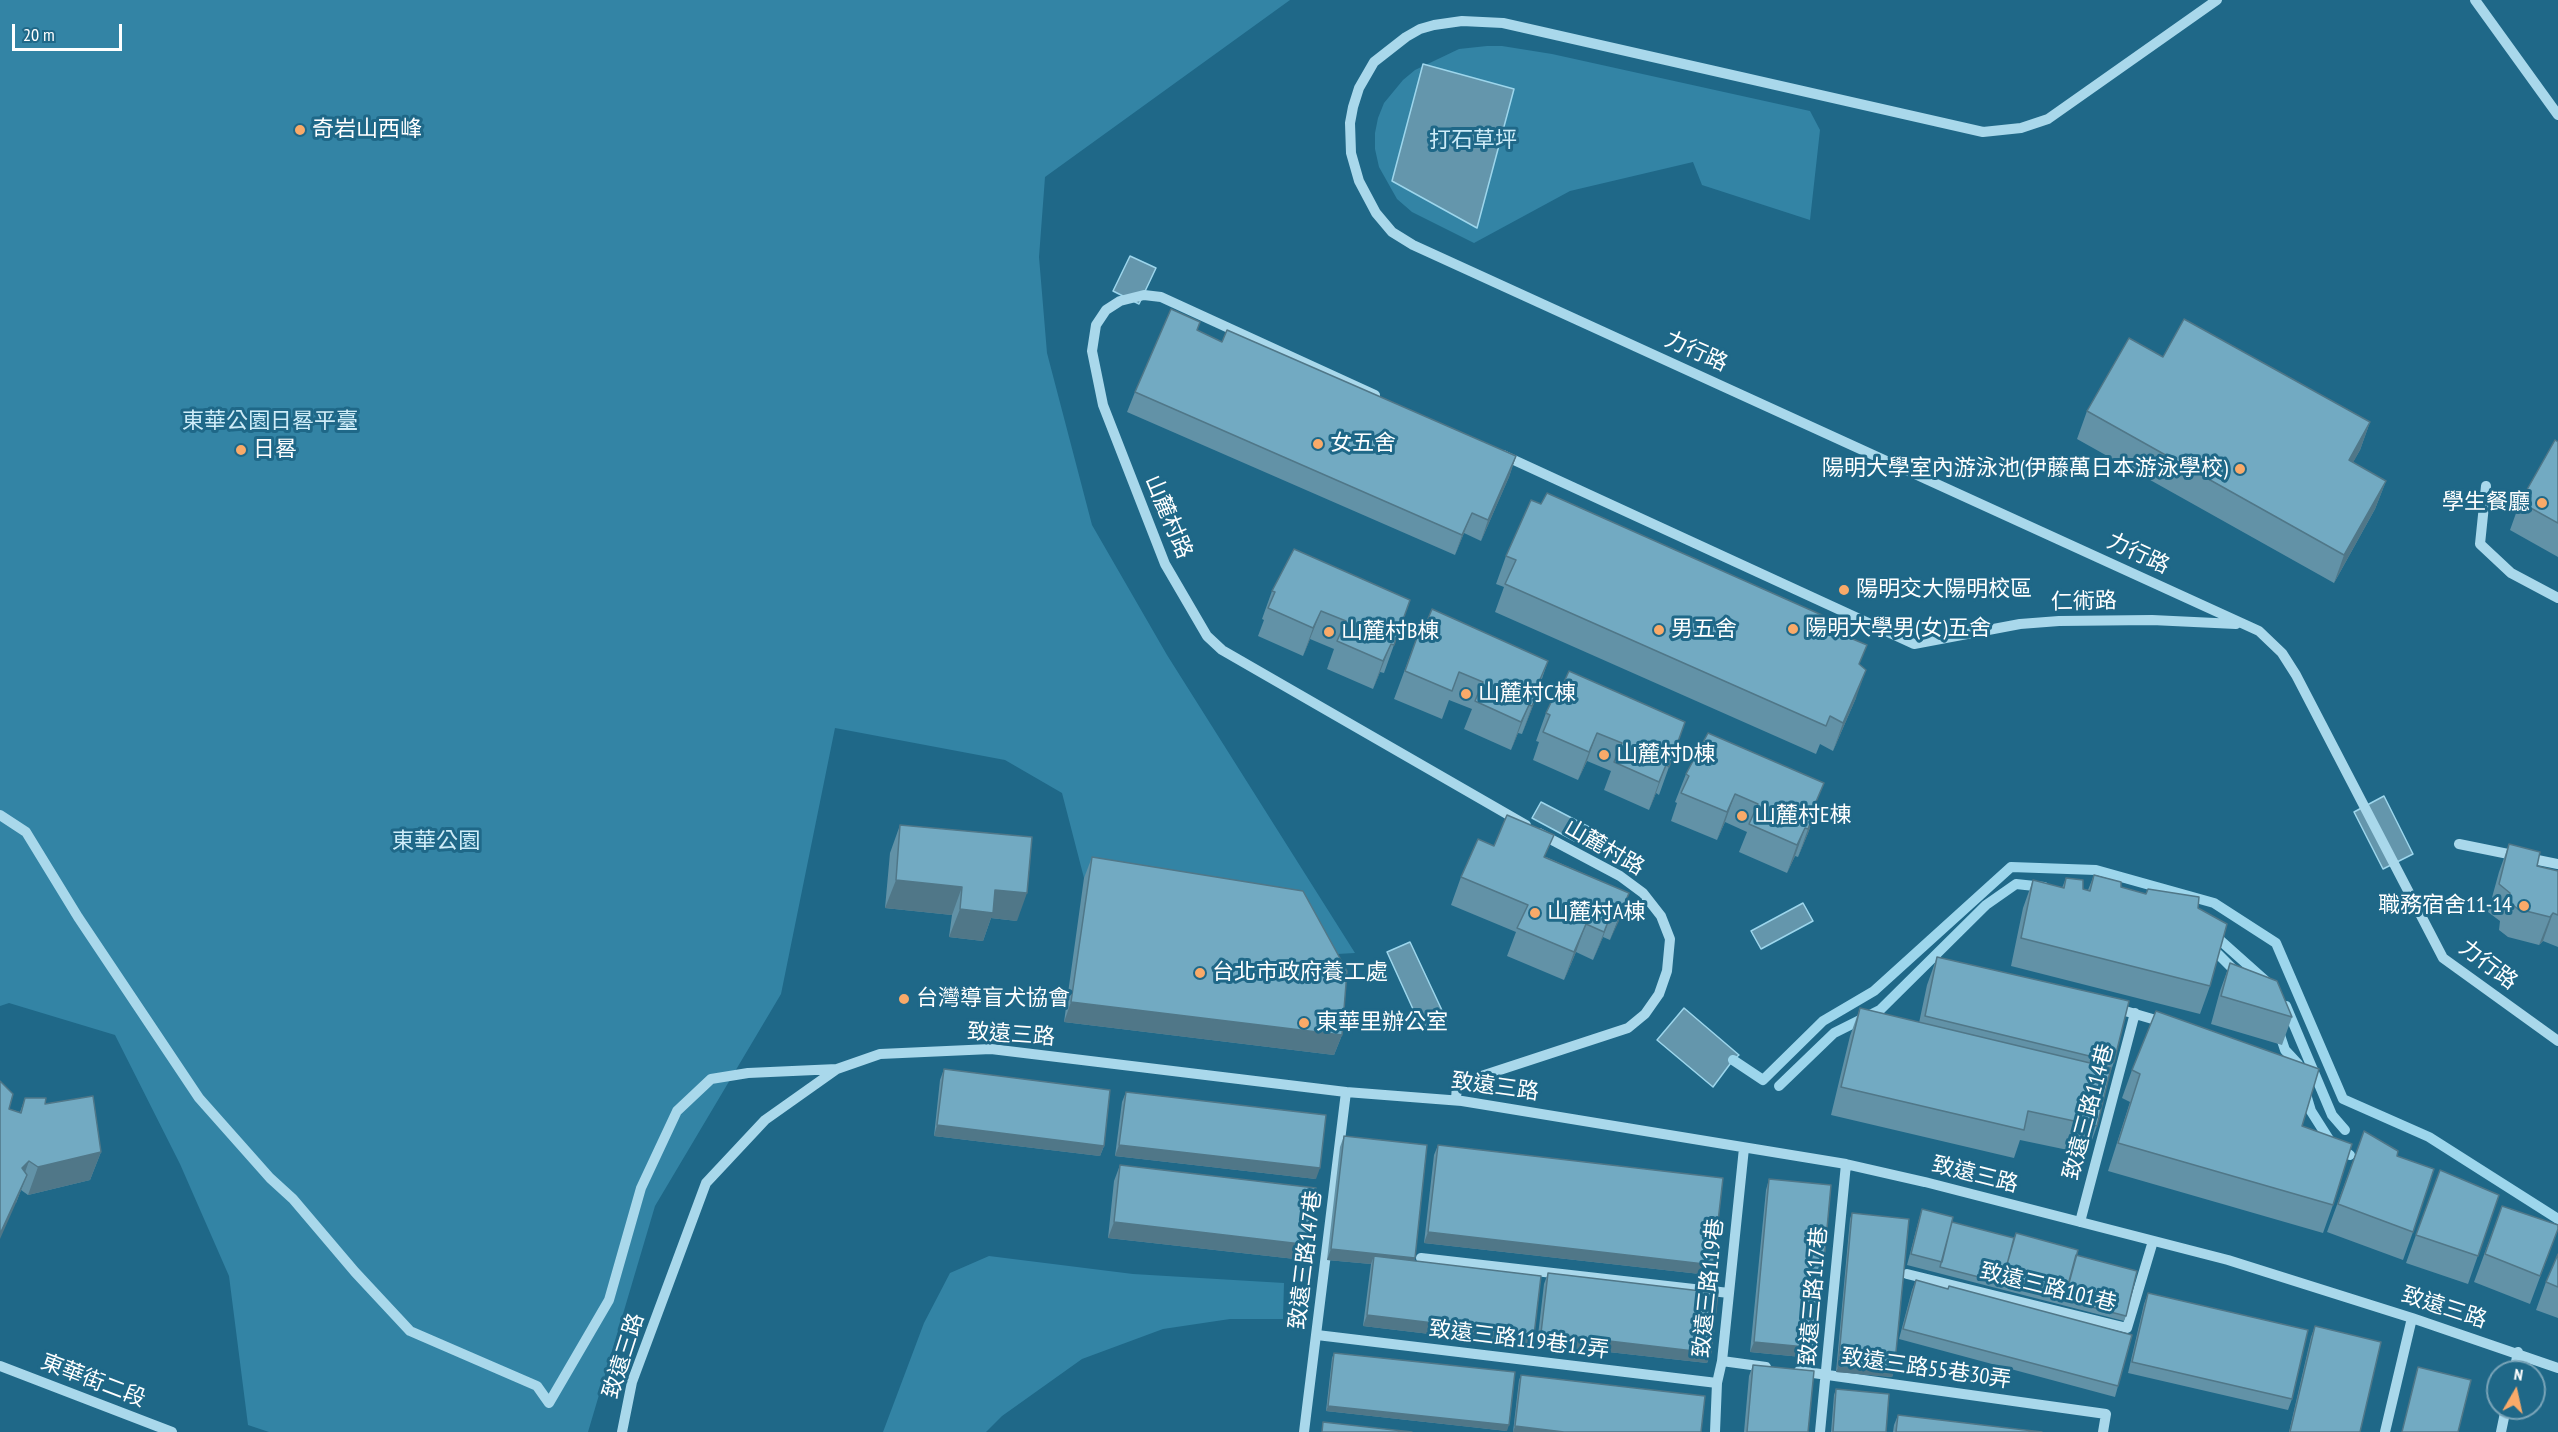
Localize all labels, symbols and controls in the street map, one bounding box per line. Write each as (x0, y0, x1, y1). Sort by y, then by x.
scale bar (15, 12, 124, 50)
text: 20 m (23, 23, 55, 46)
place label: 奇岩山西峰 (312, 117, 422, 143)
marker: 奇岩山西峰 (293, 123, 307, 137)
park label: 打石草坪 (1429, 128, 1517, 154)
street label: 力行路 (1660, 327, 1732, 377)
park label: 東華公園日晷平臺 (182, 409, 358, 435)
place label: 女五舍 (1330, 431, 1396, 457)
place label: 日晷 (253, 437, 297, 463)
marker: 女五舍 (1311, 437, 1325, 451)
marker: 日晷 (234, 443, 248, 457)
place label: 陽明大學室內游泳池(伊藤萬日本游泳學校) (1822, 456, 2228, 482)
marker: 陽明大學室內游泳池(伊藤萬日本游泳學校) (2233, 462, 2247, 476)
street label: 山麓村路 (1139, 471, 1197, 563)
place label: 學生餐廳 (2442, 490, 2530, 516)
marker: 學生餐廳 (2535, 496, 2549, 510)
street label: 力行路 (2103, 528, 2173, 580)
place label: 陽明交大陽明校區 (1856, 577, 2032, 603)
marker: 陽明交大陽明校區 (1837, 583, 1851, 597)
street label: 仁術路 (2051, 588, 2117, 616)
place label: 陽明大學男(女)五舍 (1805, 616, 1991, 642)
place label: 男五舍 (1671, 617, 1737, 643)
place label: 山麓村B棟 (1341, 619, 1439, 645)
marker: 陽明大學男(女)五舍 (1786, 622, 1800, 636)
marker: 男五舍 (1652, 623, 1666, 637)
marker: 山麓村B棟 (1322, 625, 1336, 639)
place label: 山麓村C棟 (1478, 681, 1576, 707)
marker: 山麓村C棟 (1459, 687, 1473, 701)
place label: 山麓村D棟 (1616, 742, 1716, 768)
marker: 山麓村D棟 (1597, 748, 1611, 762)
place label: 山麓村E棟 (1754, 803, 1851, 829)
marker: 山麓村E棟 (1735, 809, 1749, 823)
street label: 山麓村路 (1559, 815, 1649, 881)
park label: 東華公園 (392, 829, 480, 855)
place label: 職務宿舍11-14 (2378, 893, 2512, 919)
marker: 職務宿舍11-14 (2517, 899, 2531, 913)
place label: 山麓村A棟 (1547, 900, 1645, 926)
marker: 山麓村A棟 (1528, 906, 1542, 920)
street label: 力行路 (2454, 935, 2522, 995)
place label: 台北市政府養工處 (1212, 960, 1388, 986)
marker: 台北市政府養工處 (1193, 966, 1207, 980)
place label: 台灣導盲犬協會 (916, 986, 1070, 1012)
marker: 台灣導盲犬協會 (897, 992, 911, 1006)
place label: 東華里辦公室 (1316, 1010, 1448, 1036)
marker: 東華里辦公室 (1297, 1016, 1311, 1030)
street label: 致遠三路 (966, 1019, 1056, 1051)
street label: 致遠三路114巷 (2058, 1041, 2120, 1183)
street label: 致遠三路 (1450, 1068, 1540, 1106)
street label: 致遠三路 (1929, 1152, 2021, 1198)
street label: 致遠三路147巷 (1284, 1189, 1328, 1331)
street label: 致遠三路119巷 (1689, 1217, 1729, 1359)
street label: 致遠三路117巷 (1795, 1225, 1833, 1367)
street label: 致遠三路101巷 (1977, 1258, 2119, 1318)
street label: 致遠三路 (2398, 1282, 2490, 1334)
street label: 致遠三路 (598, 1310, 650, 1402)
street label: 致遠三路119巷12弄 (1427, 1316, 1611, 1364)
street label: 致遠三路55巷30弄 (1839, 1344, 2013, 1394)
street label: 東華街二段 (37, 1349, 149, 1413)
north arrow (2486, 1360, 2546, 1420)
text: N (2513, 1364, 2524, 1385)

